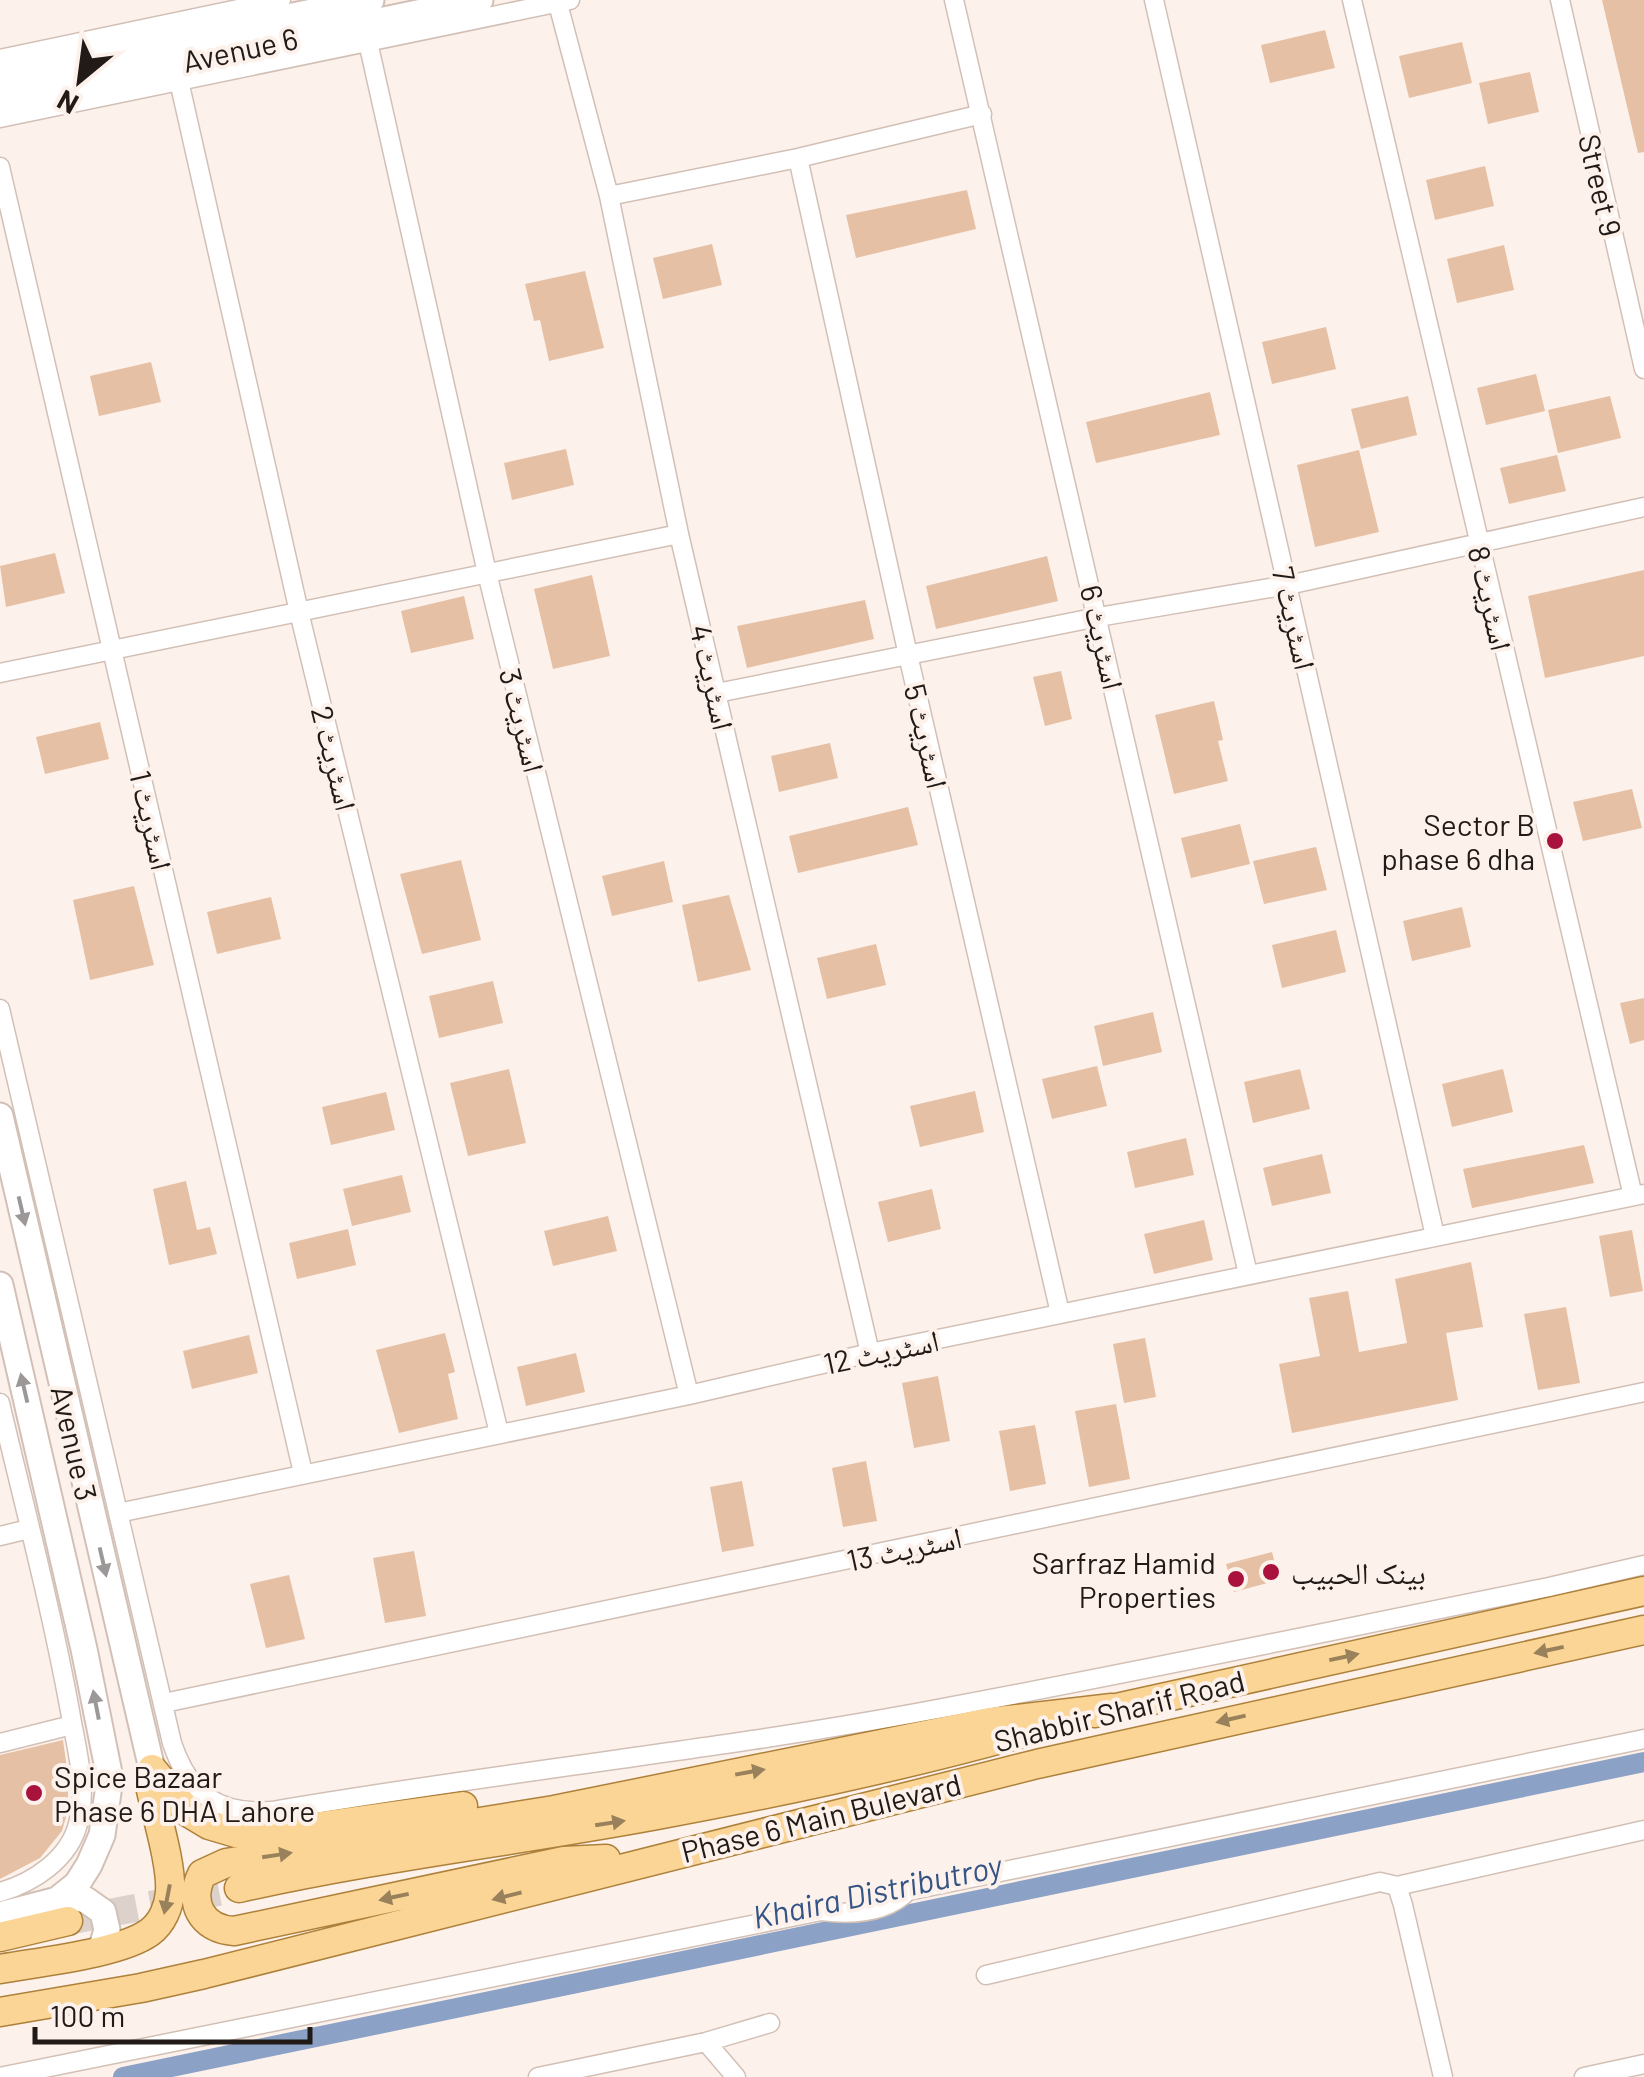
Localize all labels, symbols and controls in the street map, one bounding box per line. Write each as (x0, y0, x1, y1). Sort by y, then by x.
street label: Avenue 6 (179, 19, 301, 79)
north arrow (30, 30, 130, 130)
text: N (51, 83, 84, 122)
street label: Street 9 (1572, 131, 1630, 239)
street label: اسٹریٹ 8 (1461, 542, 1520, 654)
street label: اسٹریٹ 7 (1265, 563, 1324, 673)
street label: اسٹریٹ 6 (1073, 581, 1132, 693)
street label: اسٹریٹ 4 (683, 621, 743, 733)
street label: اسٹریٹ 3 (492, 664, 553, 776)
street label: اسٹریٹ 5 (897, 680, 956, 792)
street label: اسٹریٹ 2 (304, 702, 365, 814)
street label: اسٹریٹ 1 (123, 767, 181, 873)
place label: Sector B phase 6 dha (1381, 806, 1535, 876)
marker: Sector B phase 6 dha (1544, 830, 1566, 852)
one-way arrow (15, 1196, 30, 1227)
street label: اسٹریٹ 12 (820, 1321, 942, 1381)
one-way arrow (16, 1372, 31, 1403)
street label: Avenue 3 (44, 1382, 106, 1504)
street label: اسٹریٹ 13 (843, 1518, 965, 1578)
place label: Sarfraz Hamid Properties (1032, 1544, 1216, 1614)
one-way arrow (96, 1547, 111, 1578)
place label: بينک الحبيب (1291, 1554, 1426, 1591)
marker: بينک الحبيب (1260, 1561, 1282, 1583)
marker: Sarfraz Hamid Properties (1225, 1568, 1247, 1590)
one-way arrow (1533, 1643, 1564, 1659)
one-way arrow (1329, 1649, 1360, 1664)
street label: Shabbir Sharif Road (990, 1661, 1248, 1759)
one-way arrow (87, 1689, 103, 1720)
one-way arrow (1215, 1712, 1246, 1728)
place label: Spice Bazaar Phase 6 DHA Lahore (54, 1758, 315, 1828)
one-way arrow (735, 1763, 766, 1779)
street label: Phase 6 Main Bulevard (677, 1765, 965, 1869)
marker: Spice Bazaar Phase 6 DHA Lahore (23, 1782, 45, 1804)
one-way arrow (595, 1815, 627, 1830)
water label: Khaira Distributroy (749, 1845, 1006, 1935)
one-way arrow (262, 1847, 294, 1862)
one-way arrow (158, 1883, 174, 1914)
one-way arrow (492, 1889, 523, 1905)
one-way arrow (379, 1890, 410, 1906)
scale bar (35, 1982, 310, 2044)
text: 100 m (50, 1997, 125, 2033)

